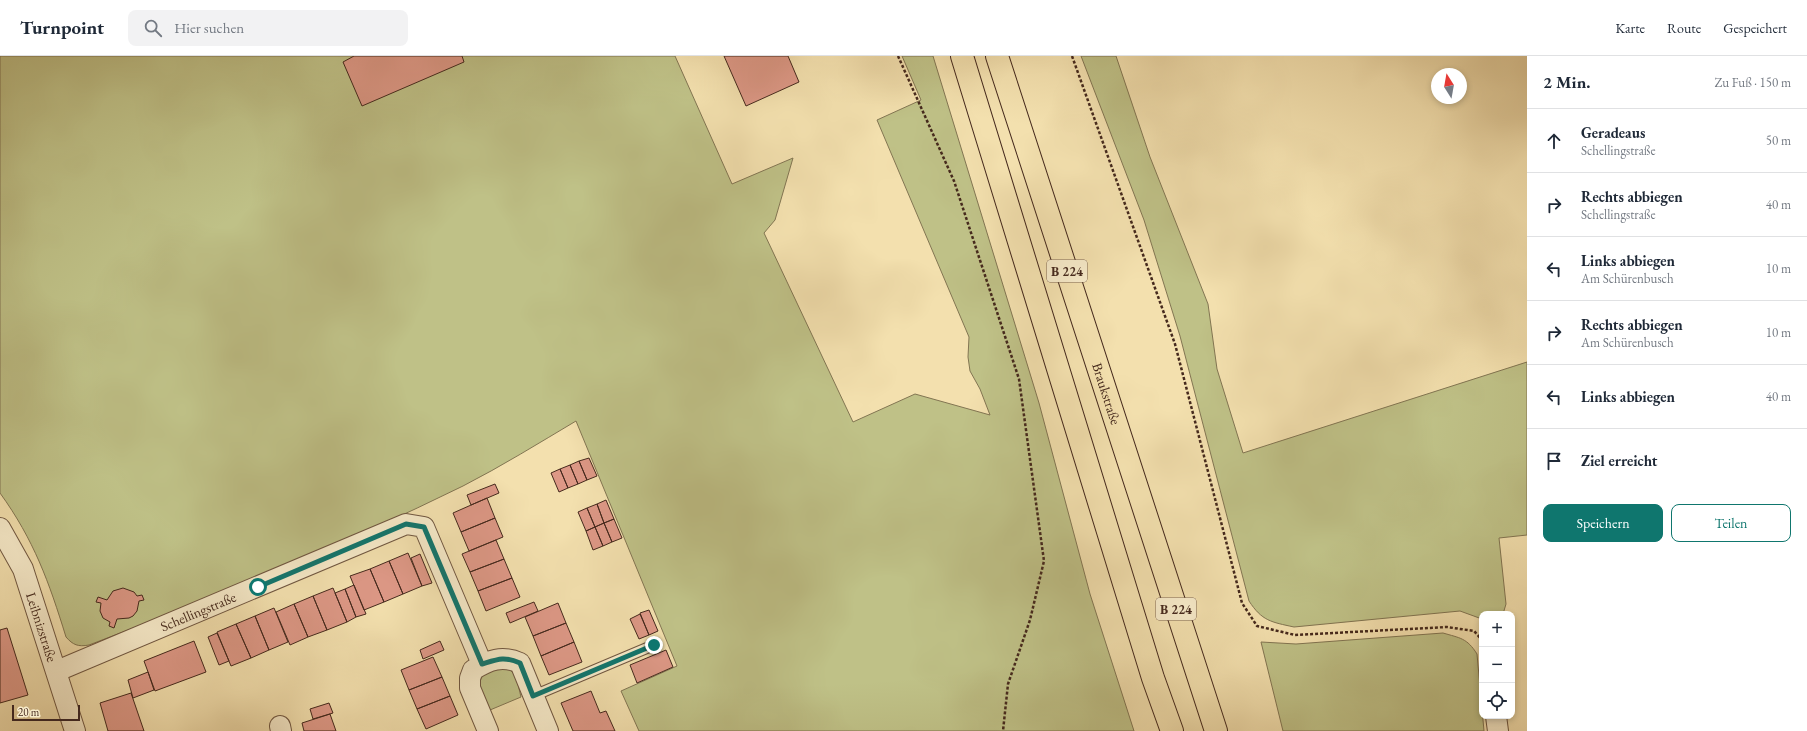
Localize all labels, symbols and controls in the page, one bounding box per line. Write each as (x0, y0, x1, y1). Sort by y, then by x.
search box (128, 10, 408, 46)
text: Turnpoint (20, 15, 104, 40)
icon: search (142, 17, 164, 39)
text: Hier suchen (174, 18, 244, 37)
text: Karte (1615, 19, 1645, 37)
text: Route (1667, 19, 1701, 37)
text: Gespeichert (1723, 19, 1787, 37)
north arrow (1431, 68, 1467, 104)
text: 2 Min. (1543, 71, 1590, 93)
text: Zu Fuß · 150 m (1714, 74, 1791, 91)
text: Geradeaus (1581, 123, 1645, 142)
icon: ahead (1543, 130, 1565, 152)
text: 50 m (1766, 132, 1791, 149)
text: Schellingstraße (1581, 142, 1655, 159)
text: Rechts abbiegen (1581, 187, 1683, 206)
icon: right (1543, 194, 1565, 216)
text: 40 m (1766, 196, 1791, 213)
text: Schellingstraße (1581, 206, 1655, 223)
text: Links abbiegen (1581, 251, 1675, 270)
icon: left (1543, 258, 1565, 280)
road number: B 224 (1047, 260, 1087, 282)
text: 10 m (1766, 260, 1791, 277)
text: Am Schürenbusch (1581, 270, 1674, 287)
text: Rechts abbiegen (1581, 315, 1683, 334)
icon: right (1543, 322, 1565, 344)
text: 10 m (1766, 324, 1791, 341)
text: Am Schürenbusch (1581, 334, 1674, 351)
street label: Braukstraße (1088, 360, 1125, 427)
icon: left (1543, 386, 1565, 408)
text: Links abbiegen (1581, 387, 1675, 406)
text: 40 m (1766, 388, 1791, 405)
icon: arrive (1543, 450, 1565, 472)
text: Ziel erreicht (1581, 451, 1657, 470)
button: Speichern (1543, 504, 1663, 542)
button: Teilen (1671, 504, 1791, 542)
route start (249, 578, 267, 596)
street label: Schellingstraße (157, 588, 239, 635)
street label: Leibnizstraße (22, 590, 61, 665)
road number: B 224 (1156, 598, 1196, 620)
map controls (1479, 611, 1515, 719)
button: + (1479, 611, 1515, 647)
route end (645, 636, 663, 654)
button: − (1479, 647, 1515, 683)
button: locate (1479, 683, 1515, 719)
scale bar (12, 703, 80, 722)
text: 20 m (18, 705, 39, 719)

